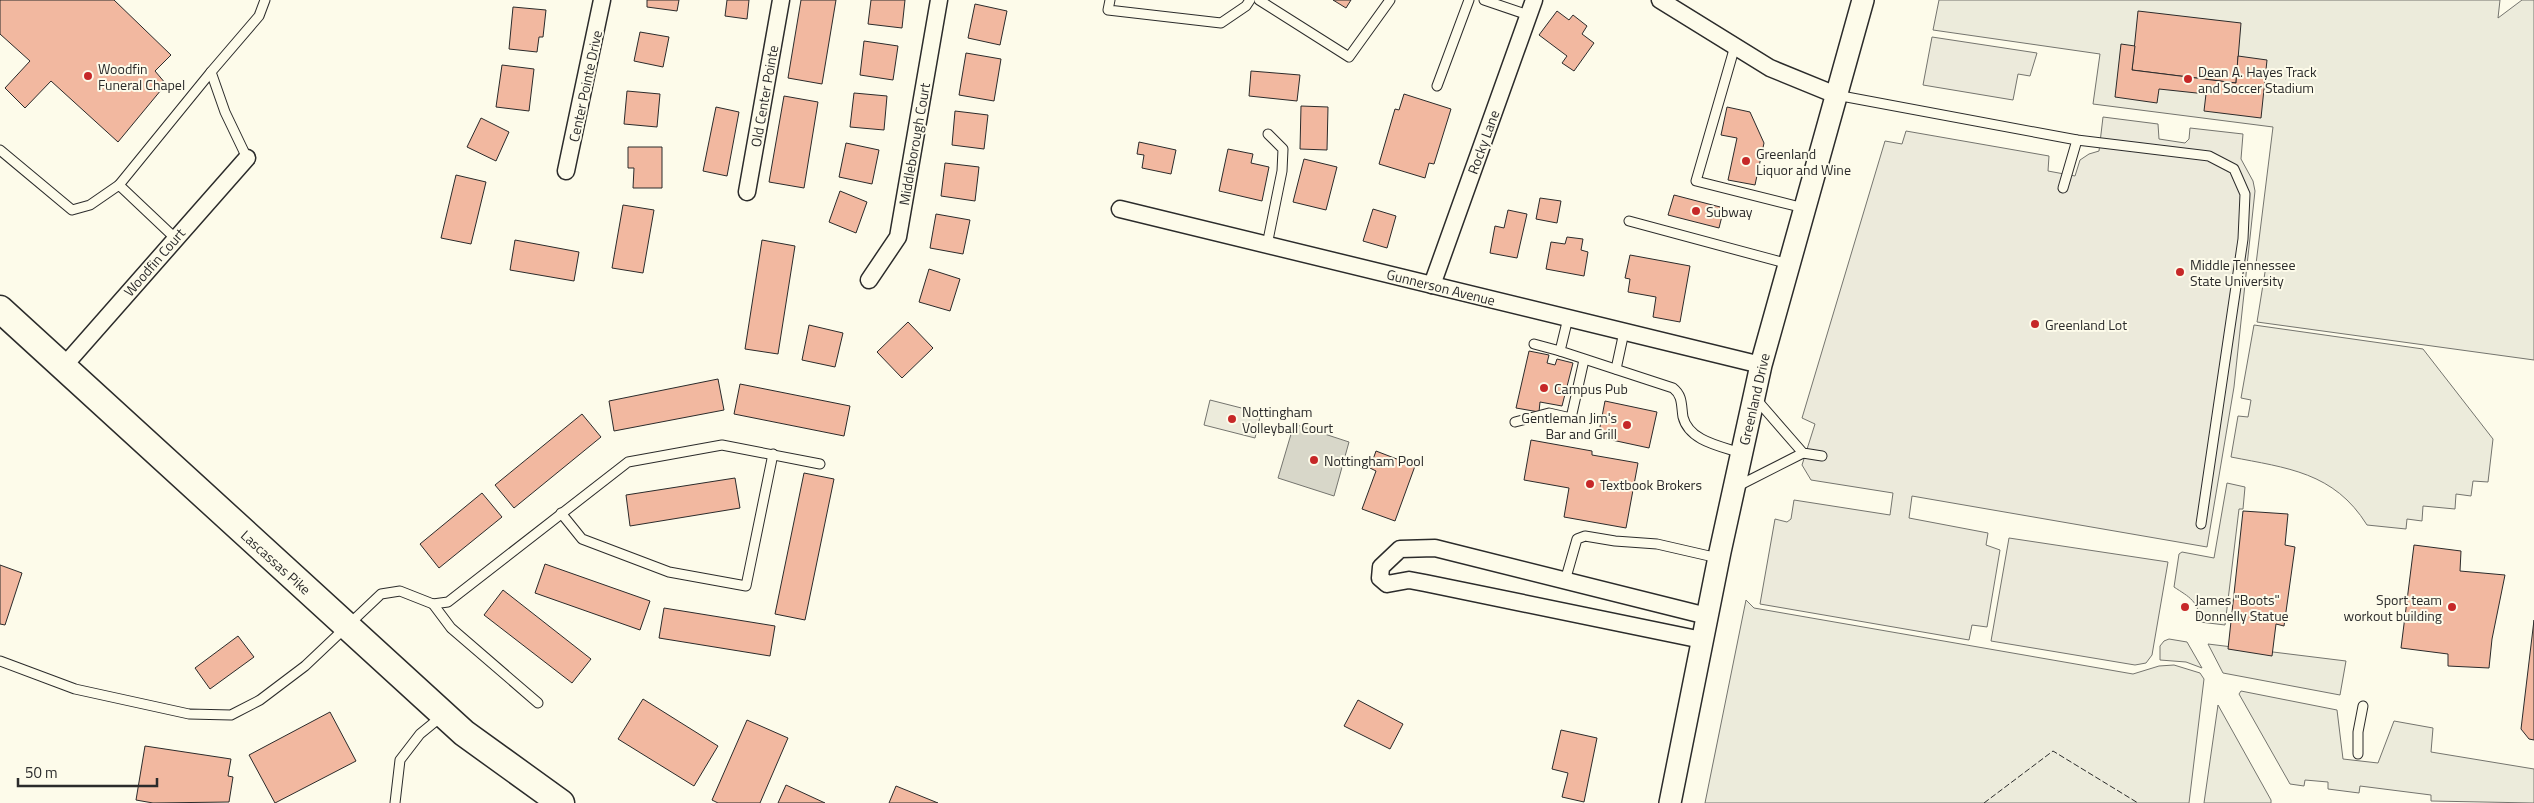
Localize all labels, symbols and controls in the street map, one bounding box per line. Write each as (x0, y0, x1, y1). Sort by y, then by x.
street label: Center Pointe Drive (563, 28, 607, 144)
street label: Old Center Pointe (745, 43, 783, 149)
place label: Woodfin Funeral Chapel (98, 58, 185, 95)
place label: Dean A. Hayes Track and Soccer Stadium (2198, 61, 2317, 98)
marker: Woodfin Funeral Chapel (82, 70, 94, 82)
marker: Dean A. Hayes Track and Soccer Stadium (2182, 73, 2194, 85)
street label: Middleborough Court (893, 81, 935, 207)
street label: Rocky Lane (1462, 107, 1504, 177)
place label: Greenland Liquor and Wine (1756, 143, 1851, 180)
marker: Greenland Liquor and Wine (1740, 155, 1752, 167)
place label: Subway (1706, 201, 1753, 222)
marker: Subway (1690, 205, 1702, 217)
street label: Woodfin Court (118, 223, 190, 301)
place label: Middle Tennessee State University (2190, 254, 2295, 291)
street label: Gunnerson Avenue (1384, 263, 1498, 311)
marker: Middle Tennessee State University (2174, 266, 2186, 278)
place label: Greenland Lot (2045, 314, 2127, 335)
marker: Greenland Lot (2029, 318, 2041, 330)
street label: Greenland Drive (1733, 351, 1775, 447)
place label: Campus Pub (1554, 378, 1628, 399)
marker: Campus Pub (1538, 382, 1550, 394)
place label: Nottingham Volleyball Court (1242, 401, 1333, 438)
place label: Gentleman Jim's Bar and Grill (1521, 407, 1617, 444)
marker: Nottingham Volleyball Court (1226, 413, 1238, 425)
marker: Gentleman Jim's Bar and Grill (1621, 419, 1633, 431)
place label: Nottingham Pool (1324, 450, 1424, 471)
marker: Nottingham Pool (1308, 454, 1320, 466)
place label: Textbook Brokers (1600, 474, 1702, 495)
marker: Textbook Brokers (1584, 478, 1596, 490)
street label: Lascassas Pike (236, 525, 316, 599)
place label: James "Boots" Donnelly Statue (2195, 589, 2289, 626)
place label: Sport team workout building (2344, 589, 2442, 626)
marker: James "Boots" Donnelly Statue (2179, 601, 2191, 613)
marker: Sport team workout building (2446, 601, 2458, 613)
scale bar (18, 756, 156, 788)
text: 50 m (25, 761, 58, 784)

